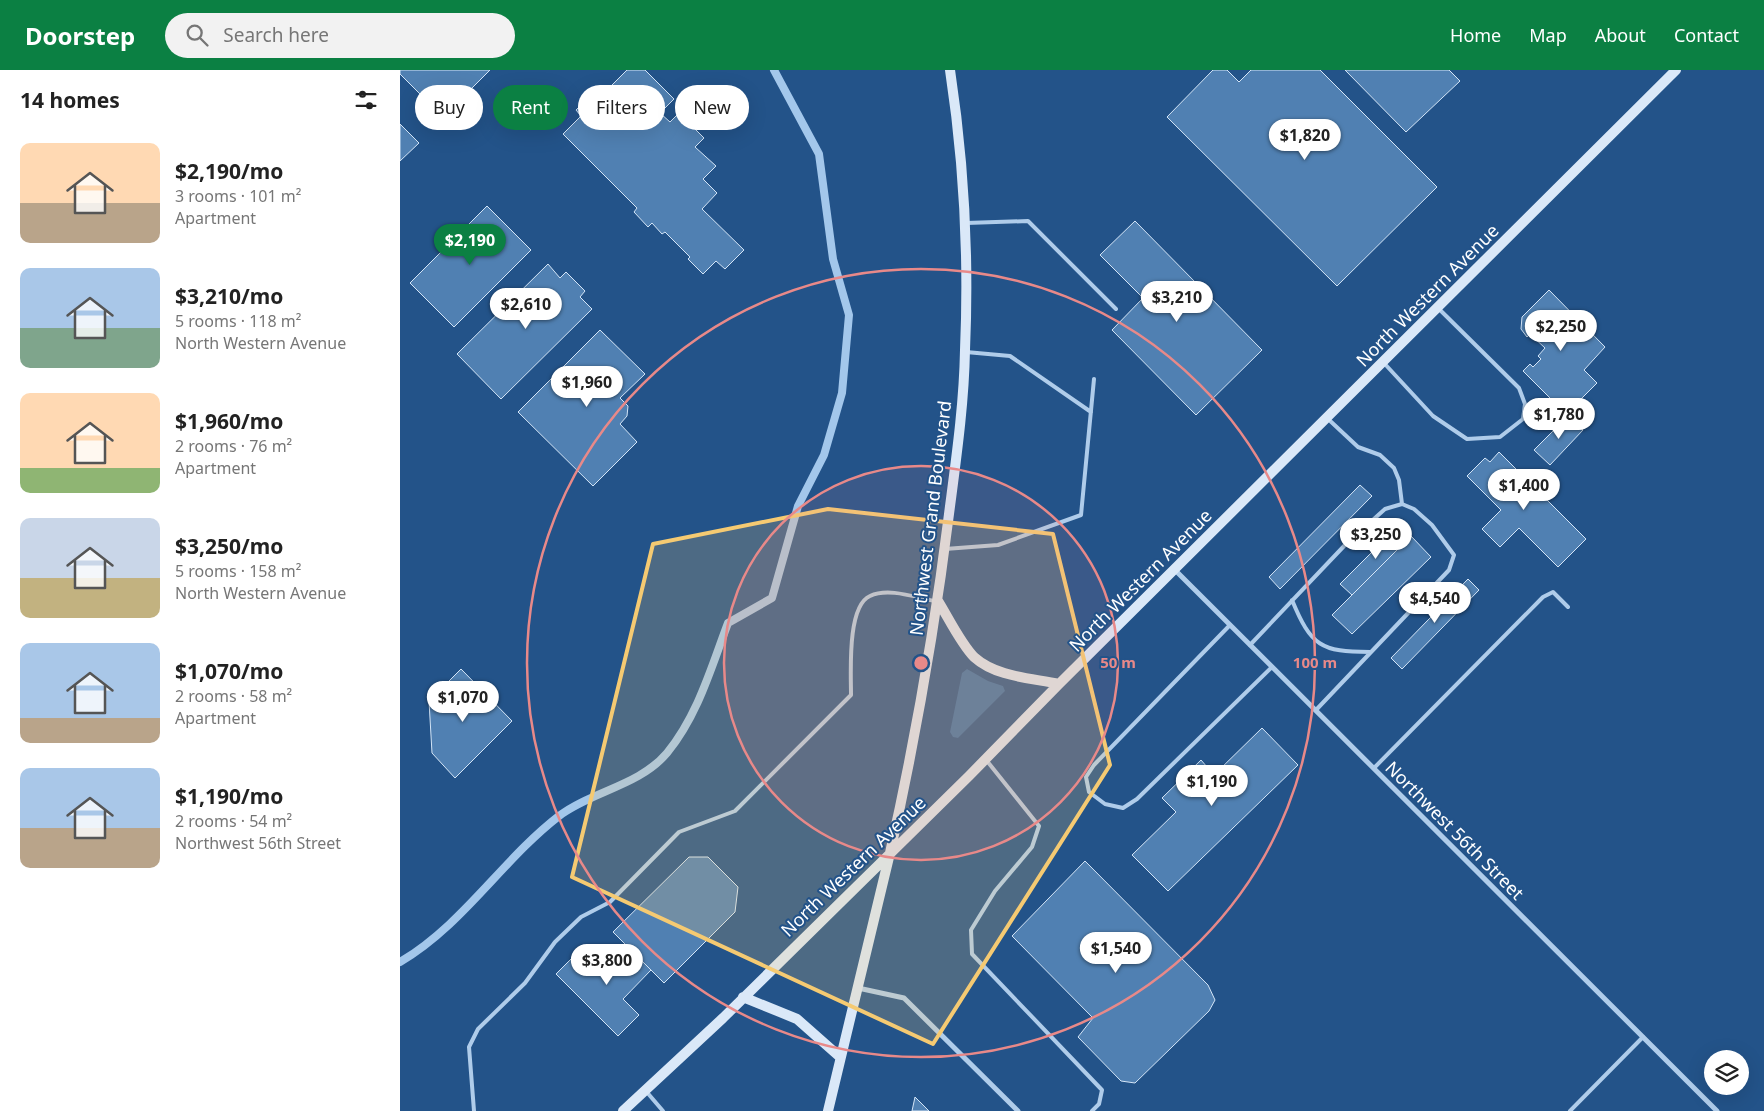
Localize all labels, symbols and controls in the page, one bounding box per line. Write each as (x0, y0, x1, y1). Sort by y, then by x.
search box (165, 13, 515, 58)
text: Doorstep (25, 19, 135, 52)
icon: search (183, 21, 211, 49)
text: Search here (223, 22, 329, 48)
text: Home (1450, 23, 1501, 47)
text: Map (1529, 23, 1567, 47)
text: About (1595, 23, 1646, 47)
text: Contact (1674, 23, 1739, 47)
chip: Buy (415, 85, 483, 130)
chip: Rent (493, 85, 568, 130)
chip: Filters (578, 85, 665, 130)
chip: New (675, 85, 749, 130)
text: 14 homes (20, 86, 120, 114)
icon: filters (352, 86, 380, 114)
pin: $1,820 (1264, 118, 1346, 161)
text: $1,820 (1280, 124, 1330, 146)
text: $2,190/mo (175, 157, 283, 185)
icon: home (60, 163, 120, 223)
text: 3 rooms · 101 m² (175, 185, 301, 207)
text: Apartment (175, 207, 256, 229)
street label: North Western Avenue (1350, 218, 1504, 372)
pin: $2,190 (429, 224, 511, 266)
text: $2,190 (445, 229, 495, 251)
pin: $3,210 (1136, 280, 1218, 323)
text: $3,210/mo (175, 282, 283, 310)
text: $3,210 (1152, 286, 1202, 308)
icon: home (60, 288, 120, 348)
pin: $2,610 (485, 288, 567, 330)
text: $2,610 (501, 293, 551, 315)
text: 5 rooms · 118 m² (175, 310, 301, 332)
pin: $2,250 (1520, 310, 1602, 352)
text: $2,250 (1536, 315, 1586, 337)
text: North Western Avenue (175, 332, 346, 354)
pin: $1,960 (546, 366, 628, 408)
text: $1,960 (562, 371, 612, 393)
pin: $1,780 (1518, 398, 1600, 440)
street label: Northwest Grand Boulevard (904, 399, 956, 637)
text: $1,780 (1534, 403, 1584, 425)
text: $1,960/mo (175, 407, 283, 435)
icon: home (60, 413, 120, 473)
text: 2 rooms · 76 m² (175, 435, 292, 457)
text: Apartment (175, 457, 256, 479)
pin: $1,400 (1483, 468, 1565, 511)
text: $1,400 (1499, 474, 1549, 496)
street label: North Western Avenue (1063, 503, 1217, 657)
pin: $3,250 (1335, 518, 1417, 560)
text: $3,250 (1351, 523, 1401, 545)
text: $3,250/mo (175, 532, 283, 560)
icon: home (60, 538, 120, 598)
text: 5 rooms · 158 m² (175, 560, 301, 582)
text: North Western Avenue (175, 582, 346, 604)
pin: $4,540 (1394, 582, 1476, 624)
text: $4,540 (1410, 587, 1460, 609)
text: 50 m (1100, 652, 1136, 672)
text: 100 m (1293, 652, 1337, 672)
centre of rings (912, 654, 930, 672)
text: $1,070/mo (175, 657, 283, 685)
icon: home (60, 663, 120, 723)
pin: $1,070 (422, 680, 504, 723)
text: 2 rooms · 58 m² (175, 685, 292, 707)
text: $1,070 (438, 686, 488, 708)
text: Apartment (175, 707, 256, 729)
street label: Northwest 56th Street (1380, 755, 1530, 905)
pin: $1,190 (1171, 764, 1253, 807)
text: $1,190 (1187, 770, 1237, 792)
text: $1,190/mo (175, 782, 283, 810)
icon: home (60, 788, 120, 848)
street label: North Western Avenue (775, 790, 931, 942)
text: 2 rooms · 54 m² (175, 810, 292, 832)
text: Northwest 56th Street (175, 832, 341, 854)
pin: $1,540 (1075, 932, 1157, 974)
text: $1,540 (1091, 937, 1141, 959)
pin: $3,800 (566, 944, 648, 986)
text: $3,800 (582, 949, 632, 971)
map controls (1704, 1050, 1749, 1095)
button: layers (1704, 1050, 1749, 1095)

